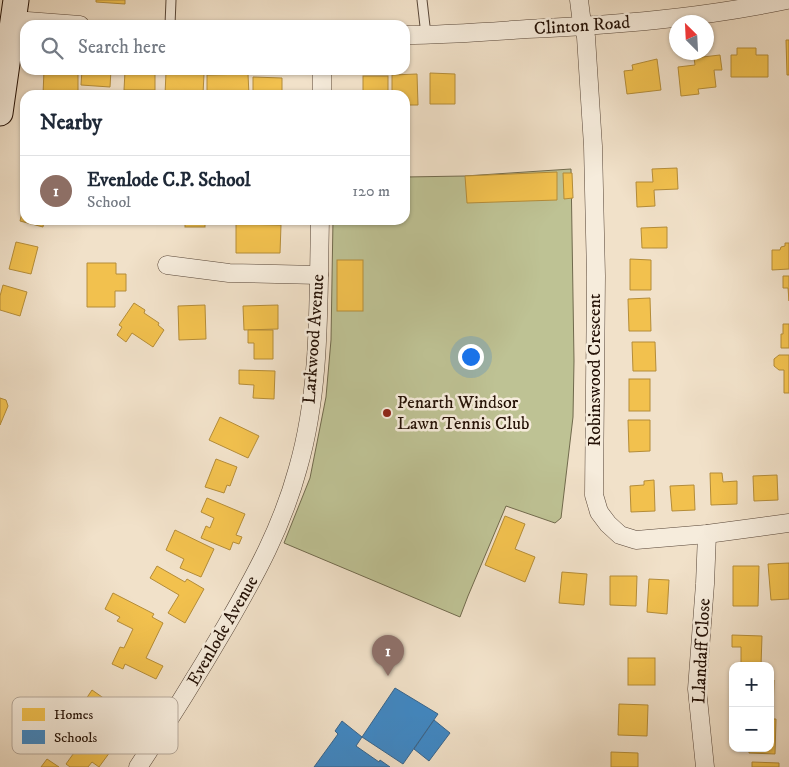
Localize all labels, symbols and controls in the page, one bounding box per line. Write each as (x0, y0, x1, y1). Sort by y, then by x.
street label: Clinton Road (533, 12, 631, 40)
north arrow (669, 15, 714, 60)
search box (20, 20, 410, 75)
icon: search (38, 34, 66, 62)
text: Search here (78, 36, 166, 59)
text: Nearby (40, 110, 102, 136)
text: Evenlode C.P. School (87, 169, 250, 192)
text: 1 (53, 181, 59, 201)
text: 120 m (352, 181, 390, 201)
text: School (87, 192, 131, 212)
street label: Larkwood Avenue (298, 273, 330, 405)
street label: Robinswood Crescent (584, 293, 606, 447)
your location (458, 344, 484, 370)
place label: Penarth Windsor Lawn Tennis Club (397, 392, 529, 435)
marker: Penarth Windsor Lawn Tennis Club (381, 407, 393, 419)
street label: Evenlode Avenue (183, 572, 263, 690)
street label: Llandaff Close (688, 598, 716, 704)
pin: 1 (372, 635, 404, 676)
map controls (729, 662, 774, 752)
button: + (729, 662, 774, 707)
legend (12, 697, 178, 754)
text: Homes (54, 706, 94, 724)
button: − (729, 707, 774, 752)
text: Schools (54, 729, 97, 747)

